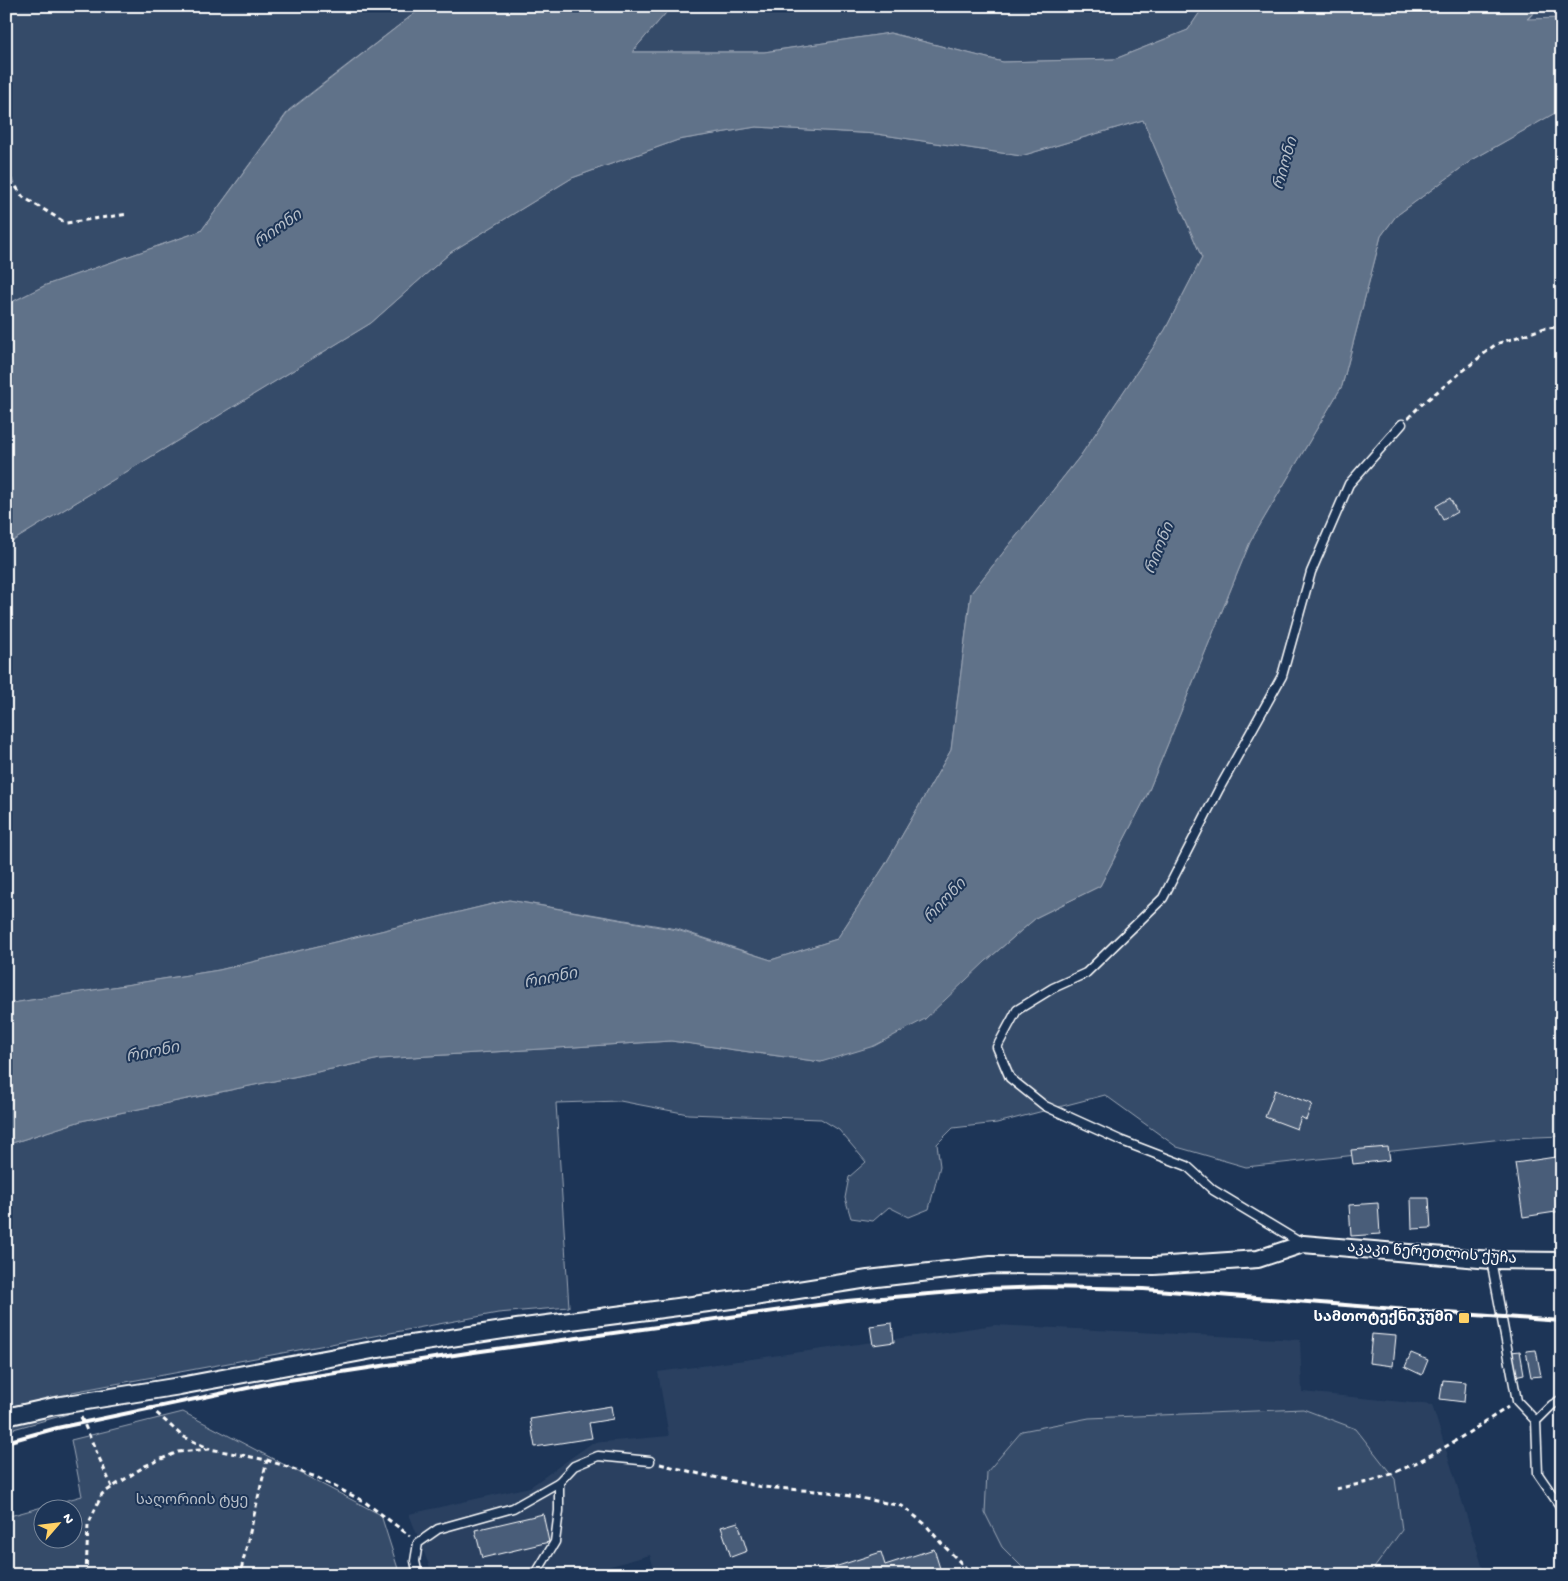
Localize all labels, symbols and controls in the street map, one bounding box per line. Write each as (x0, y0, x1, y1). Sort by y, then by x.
water label: რიონი (1269, 134, 1304, 192)
water label: რიონი (251, 206, 307, 253)
water label: რიონი (1141, 519, 1180, 577)
water label: რიონი (920, 875, 972, 928)
water label: რიონი (523, 964, 580, 994)
water label: რიონი (125, 1038, 182, 1068)
street label: აკაკი წერეთლის ქუჩა (1347, 1239, 1517, 1269)
place label: სამთოტექნიკუმი (1314, 1309, 1453, 1327)
marker: სამთოტექნიკუმი (1457, 1311, 1471, 1325)
park label: საღორიის ტყე (136, 1492, 248, 1510)
north arrow (32, 1498, 82, 1548)
text: N (58, 1511, 77, 1527)

